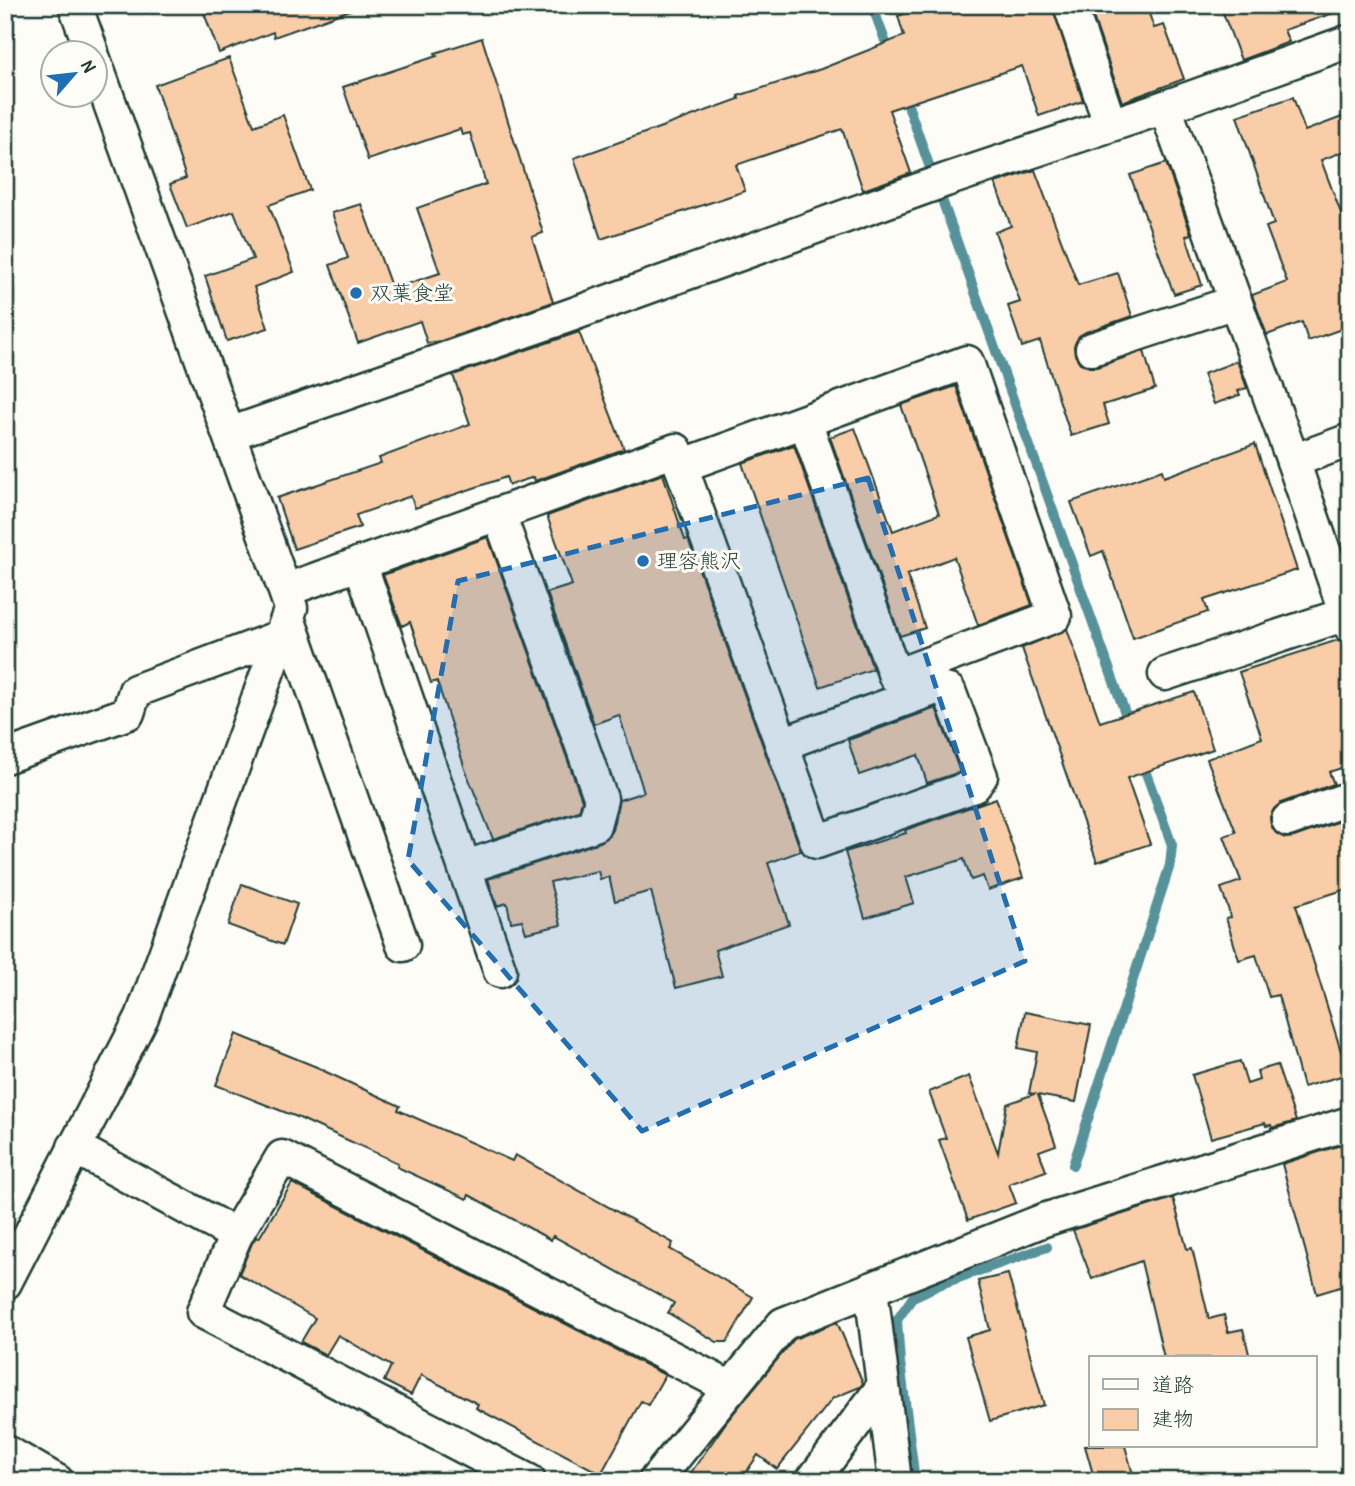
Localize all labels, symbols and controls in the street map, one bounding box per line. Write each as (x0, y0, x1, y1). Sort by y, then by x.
north arrow (38, 38, 108, 108)
text: N (75, 55, 103, 77)
place label: 双葉食堂 (370, 278, 454, 307)
marker: 双葉食堂 (348, 285, 364, 301)
place label: 理容熊沢 (657, 546, 741, 575)
marker: 理容熊沢 (635, 553, 651, 569)
legend (1089, 1356, 1316, 1448)
text: 道路 (1152, 1370, 1194, 1399)
text: 建物 (1152, 1404, 1194, 1433)

